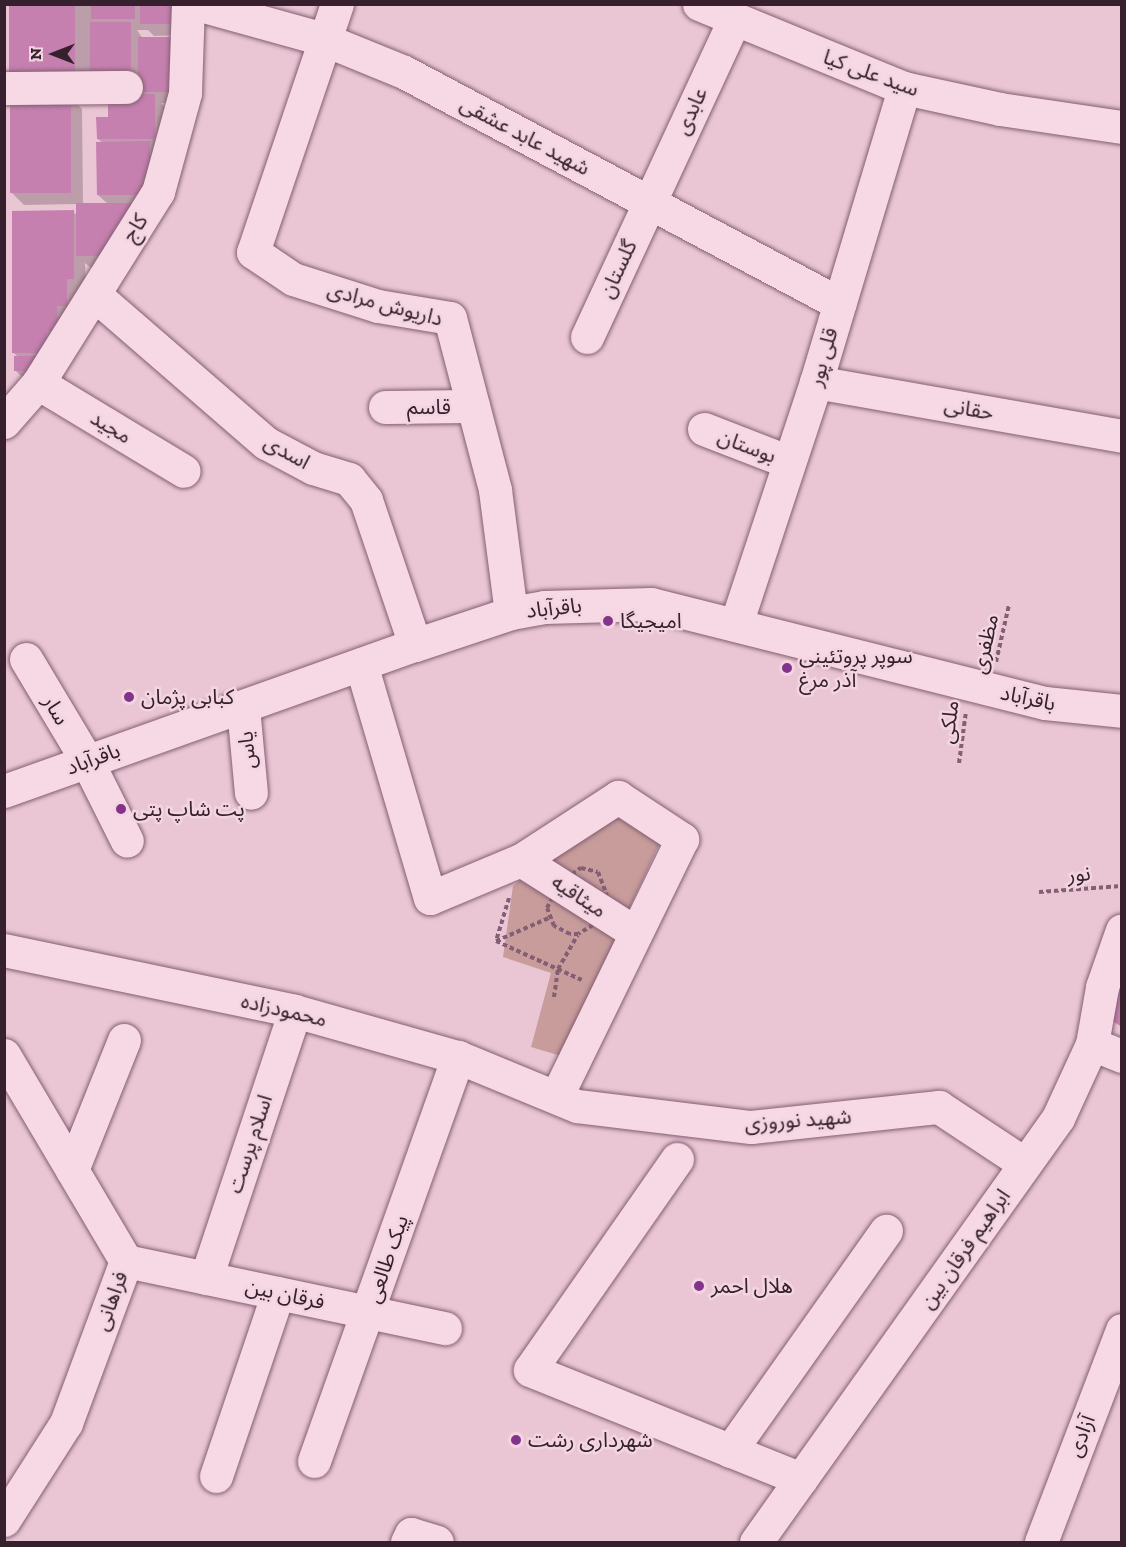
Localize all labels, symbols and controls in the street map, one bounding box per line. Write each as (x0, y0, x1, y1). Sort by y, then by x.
north arrow (24, 24, 84, 84)
street label: سید علی کیا (820, 44, 922, 102)
text: N (26, 48, 45, 60)
street label: عابدی (669, 83, 713, 139)
street label: شهید عابد عشقی (456, 91, 594, 181)
street label: کاج (117, 209, 153, 247)
street label: گلستان (594, 236, 642, 302)
street label: داریوش مرادی (325, 277, 445, 331)
street label: قلی پور (803, 325, 843, 389)
street label: حقانی (942, 392, 996, 426)
street label: قاسم (407, 394, 451, 420)
street label: مجید (86, 405, 136, 449)
street label: بوستان (714, 423, 780, 469)
street label: اسدی (260, 429, 314, 475)
street label: باقرآباد (525, 593, 583, 623)
place label: امیجیگا (620, 608, 682, 634)
street label: مظفری (966, 612, 1004, 676)
marker: امیجیگا (601, 614, 615, 628)
place label: سوپر پروتئینی آذر مرغ (799, 643, 913, 693)
marker: سوپر پروتئینی آذر مرغ (780, 661, 794, 675)
street label: باقرآباد (998, 680, 1058, 716)
place label: کبابی پژمان (141, 684, 234, 710)
marker: کبابی پژمان (122, 690, 136, 704)
street label: سار (37, 691, 75, 729)
street label: ملکی (934, 699, 964, 745)
street label: یاس (233, 730, 261, 770)
street label: باقرآباد (63, 738, 123, 780)
place label: پت شاپ پتی (133, 796, 245, 822)
marker: پت شاپ پتی (114, 802, 128, 816)
street label: نور (1066, 860, 1092, 888)
street label: میثاقیه (547, 869, 611, 923)
street label: محمودزاده (239, 988, 329, 1032)
street label: اسلام پرست (222, 1091, 278, 1197)
street label: شهید نوروزی (744, 1104, 852, 1136)
street label: ابراهیم فرقان بین (914, 1184, 1016, 1314)
street label: پیک طالعی (360, 1212, 414, 1306)
street label: فراهانی (89, 1268, 133, 1334)
street label: فرقان بین (243, 1273, 327, 1315)
place label: هلال احمر (711, 1273, 793, 1299)
marker: هلال احمر (692, 1279, 706, 1293)
street label: آزادی (1062, 1411, 1100, 1461)
place label: شهرداری رشت (528, 1427, 653, 1453)
marker: شهرداری رشت (509, 1433, 523, 1447)

